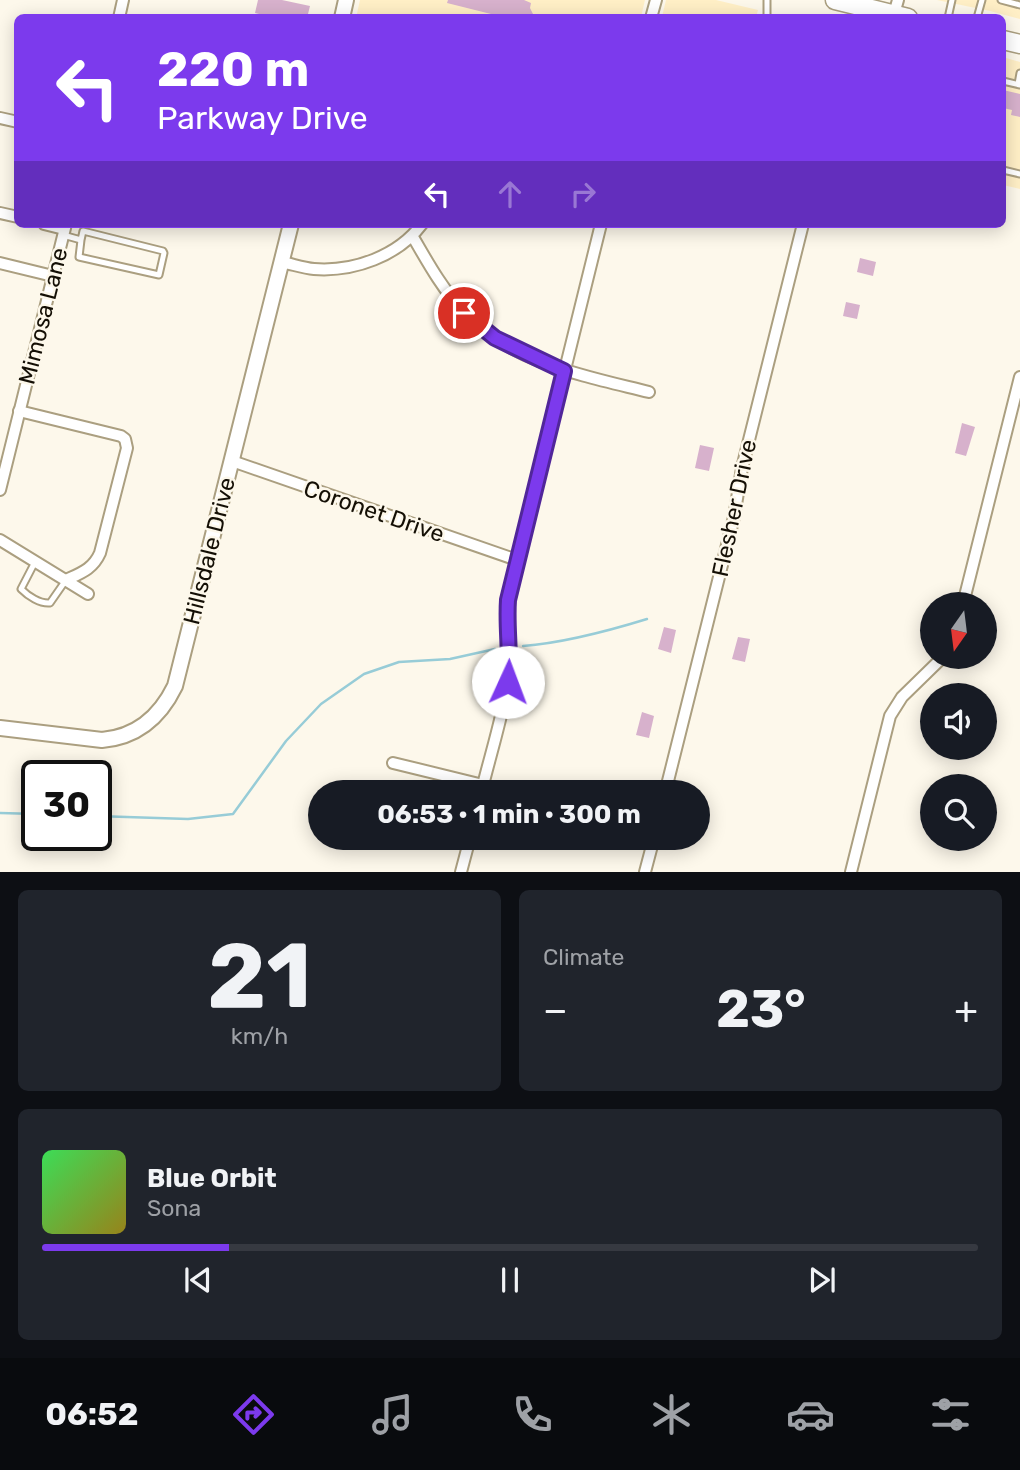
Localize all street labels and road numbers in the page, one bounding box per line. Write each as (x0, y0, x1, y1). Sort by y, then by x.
street label: Mimosa Lane (12, 245, 74, 387)
street label: Flesher Drive (706, 437, 762, 579)
street label: Hillsdale Drive (177, 474, 241, 628)
street label: Coronet Drive (300, 474, 448, 548)

